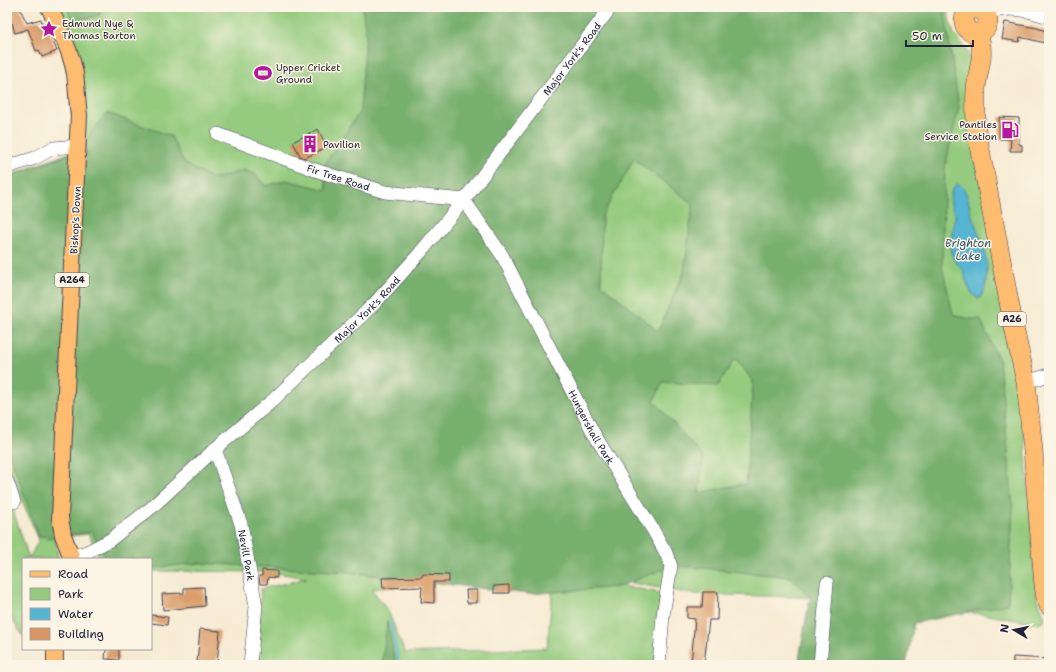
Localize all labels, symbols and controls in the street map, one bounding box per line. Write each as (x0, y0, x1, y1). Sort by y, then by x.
place label: Edmund Nye & Thomas Barton (62, 17, 136, 42)
place icon: Edmund Nye & Thomas Barton (39, 19, 59, 39)
street label: Major York's Road (540, 19, 604, 98)
scale bar (906, 22, 973, 48)
text: 50 m (912, 28, 942, 44)
place label: Upper Cricket Ground (276, 61, 341, 86)
sports icon: Upper Cricket Ground (253, 63, 273, 83)
place label: Pantiles Service Station (925, 118, 997, 143)
fuel station icon: Pantiles Service Station (1000, 120, 1020, 140)
building icon: Pavilion (300, 134, 320, 154)
place label: Pavilion (323, 138, 360, 151)
street label: Fir Tree Road (305, 162, 372, 194)
street label: Bishop's Down (67, 186, 84, 254)
water label: Brighton Lake (945, 236, 991, 264)
road number: A264 (55, 273, 89, 287)
street label: Major York's Road (331, 273, 403, 346)
road number: A26 (998, 312, 1026, 326)
street label: Hungershall Park (565, 388, 617, 467)
street label: Nevill Park (235, 528, 257, 582)
legend (22, 558, 152, 650)
text: Road (58, 566, 89, 582)
text: Park (58, 586, 84, 602)
text: Water (58, 606, 94, 622)
north arrow (994, 610, 1034, 650)
text: N (997, 623, 1013, 634)
text: Building (58, 626, 104, 642)

